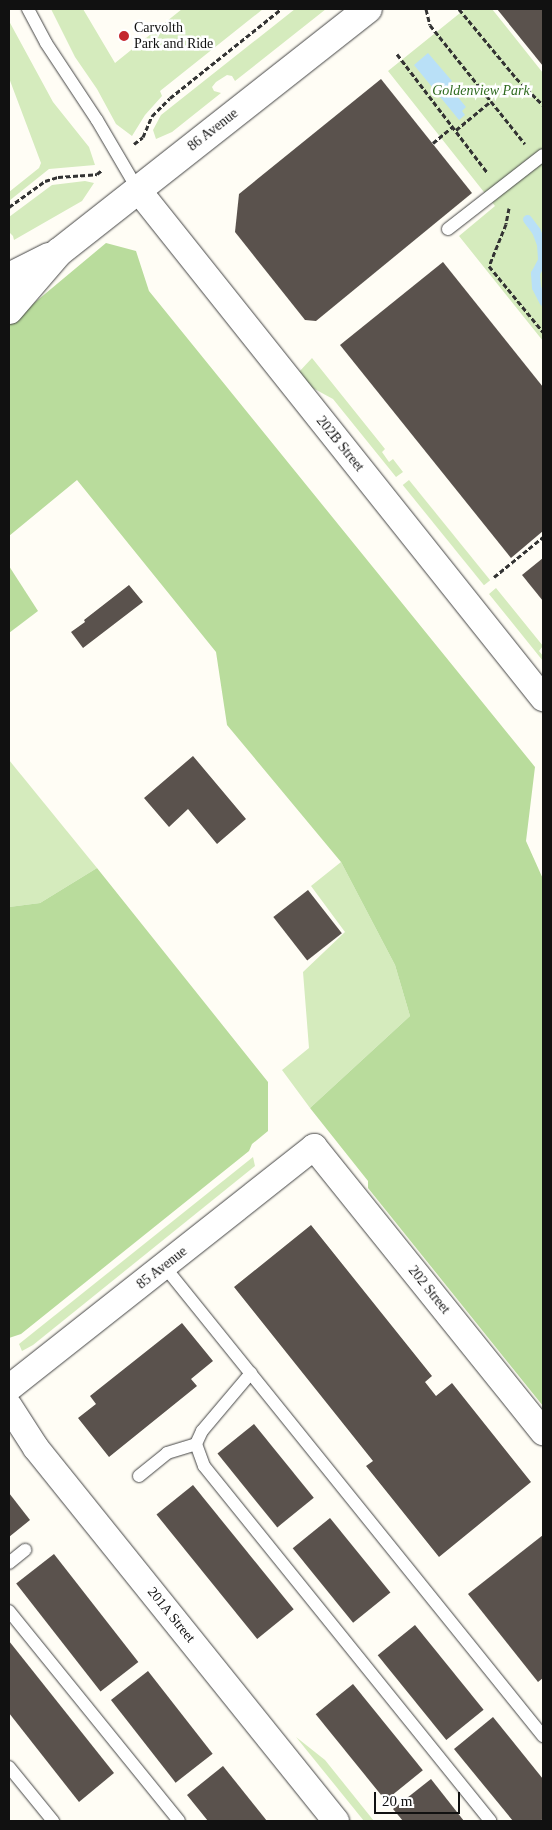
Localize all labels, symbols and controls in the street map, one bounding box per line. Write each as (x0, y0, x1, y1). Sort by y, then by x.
place label: Carvolth Park and Ride (134, 20, 213, 52)
marker: Carvolth Park and Ride (118, 30, 130, 42)
park label: Goldenview Park (432, 83, 530, 99)
street label: 86 Avenue (184, 105, 242, 155)
street label: 202B Street (313, 413, 367, 475)
street label: 85 Avenue (133, 1243, 191, 1293)
street label: 202 Street (404, 1263, 454, 1317)
street label: 201A Street (143, 1584, 199, 1646)
scale bar (377, 1782, 463, 1814)
text: 20 m (382, 1793, 412, 1809)

